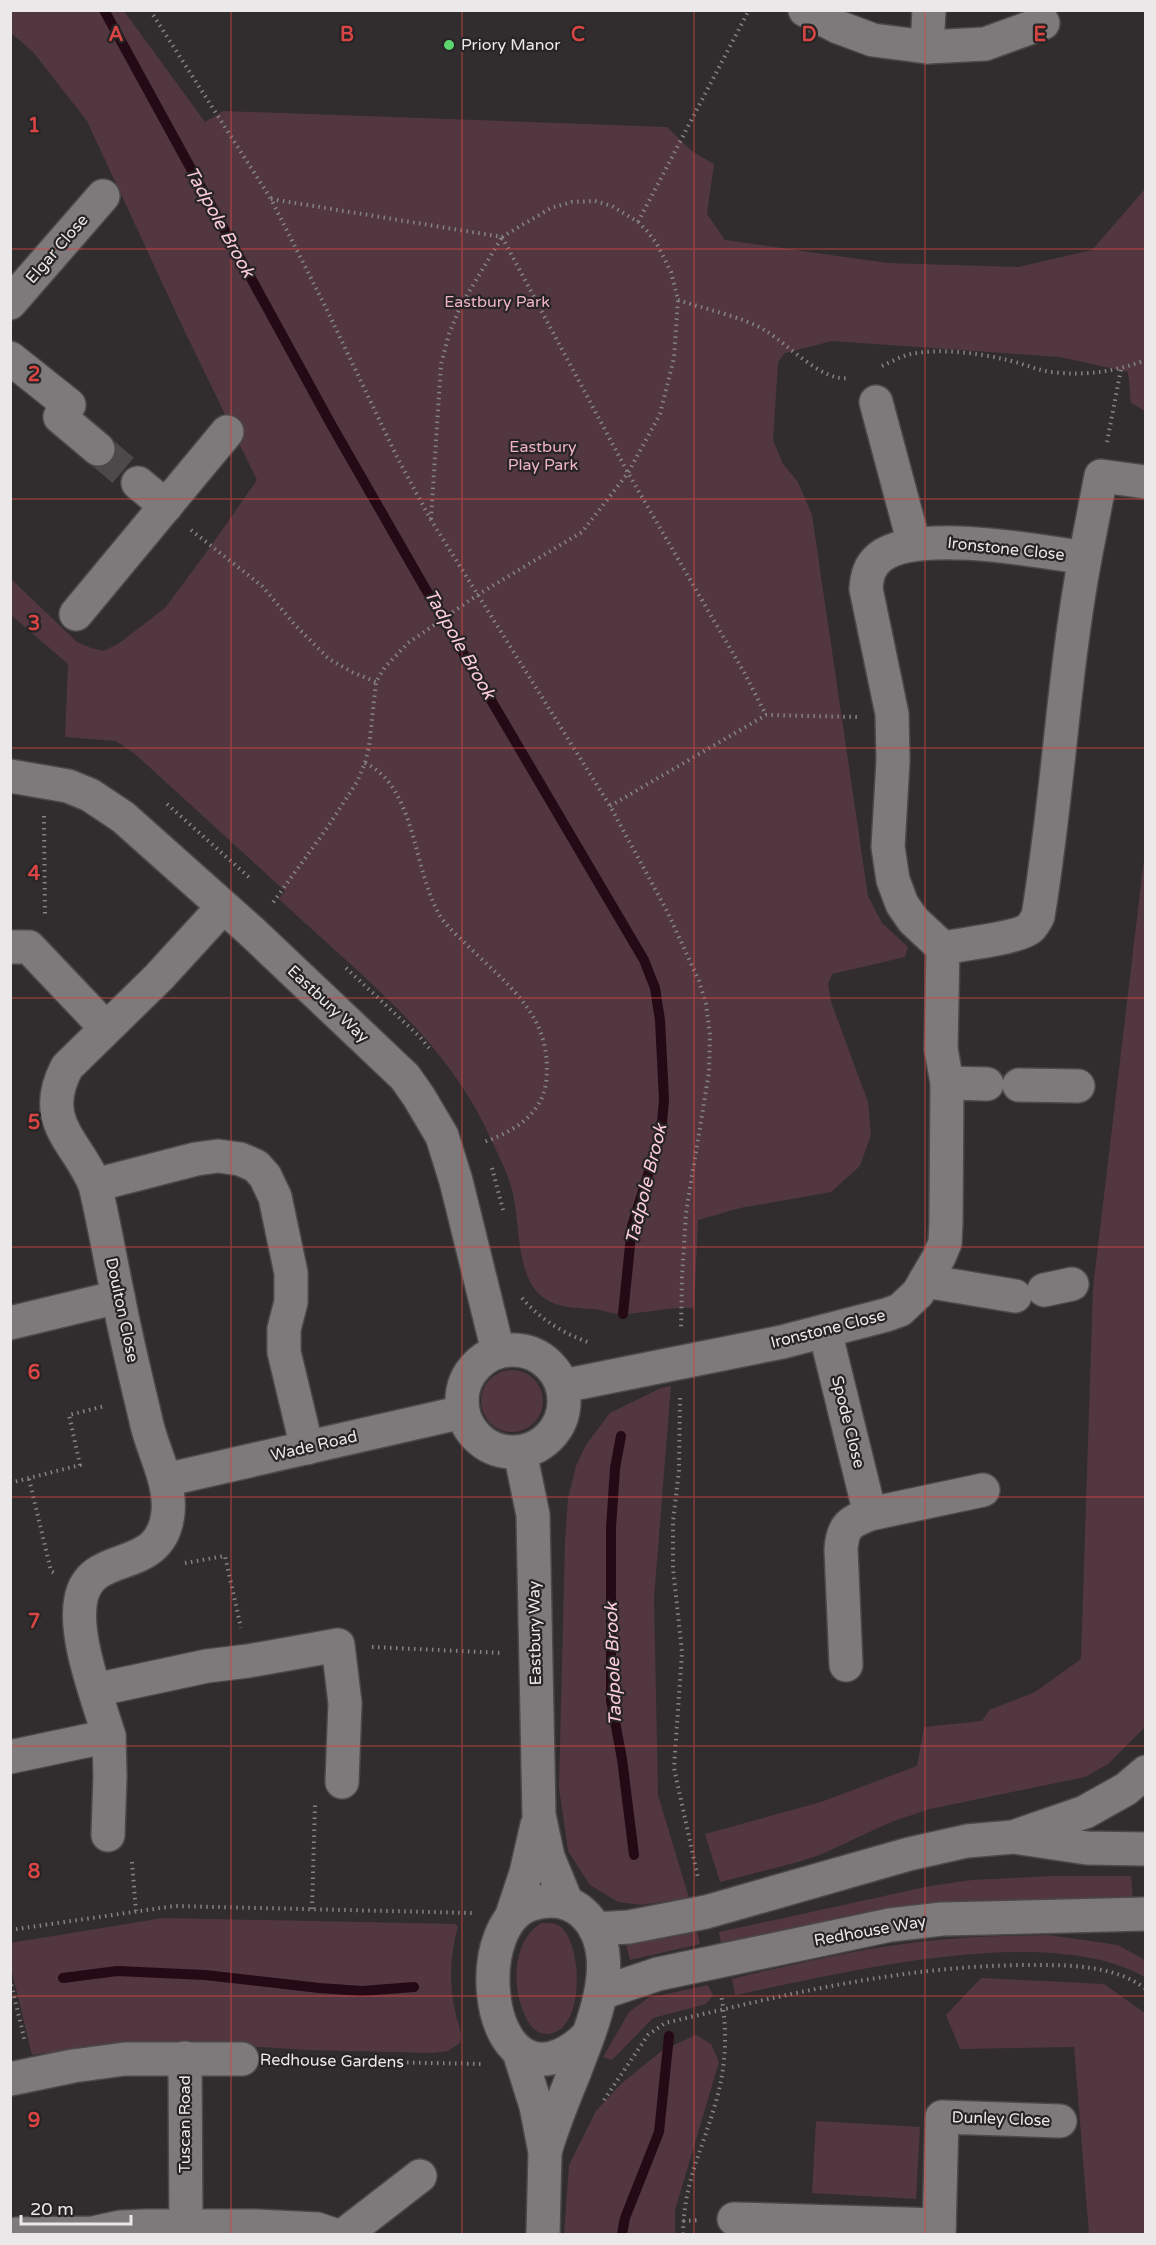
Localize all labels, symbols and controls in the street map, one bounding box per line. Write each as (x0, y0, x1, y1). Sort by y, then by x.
text: A (109, 23, 124, 47)
text: B (340, 23, 354, 47)
text: C (571, 23, 585, 47)
text: D (801, 23, 817, 47)
text: E (1034, 23, 1047, 47)
place label: Priory Manor (461, 35, 561, 55)
marker: Priory Manor (442, 38, 456, 52)
text: 1 (28, 114, 40, 138)
water label: Tadpole Brook (180, 163, 260, 282)
street label: Elgar Close (22, 210, 92, 288)
park label: Eastbury Park (444, 292, 550, 312)
text: 2 (28, 363, 40, 387)
park label: Eastbury Play Park (508, 437, 578, 475)
street label: Ironstone Close (946, 533, 1066, 565)
water label: Tadpole Brook (420, 585, 501, 704)
text: 3 (28, 612, 40, 636)
text: 4 (28, 862, 41, 886)
street label: Eastbury Way (283, 961, 373, 1047)
text: 5 (28, 1111, 40, 1135)
water label: Tadpole Brook (620, 1120, 672, 1246)
street label: Doulton Close (101, 1256, 143, 1364)
street label: Ironstone Close (769, 1305, 887, 1353)
text: 6 (28, 1361, 40, 1385)
street label: Spode Close (827, 1374, 869, 1470)
street label: Wade Road (269, 1426, 359, 1466)
street label: Eastbury Way (524, 1580, 546, 1685)
water label: Tadpole Brook (600, 1601, 626, 1726)
text: 7 (28, 1610, 40, 1634)
text: 8 (28, 1860, 40, 1884)
street label: Redhouse Way (812, 1911, 928, 1951)
street label: Redhouse Gardens (260, 2050, 404, 2072)
street label: Tuscan Road (175, 2075, 195, 2173)
street label: Dunley Close (951, 2107, 1051, 2131)
text: 9 (28, 2109, 40, 2133)
scale bar (21, 2188, 130, 2226)
text: 20 m (30, 2198, 74, 2220)

